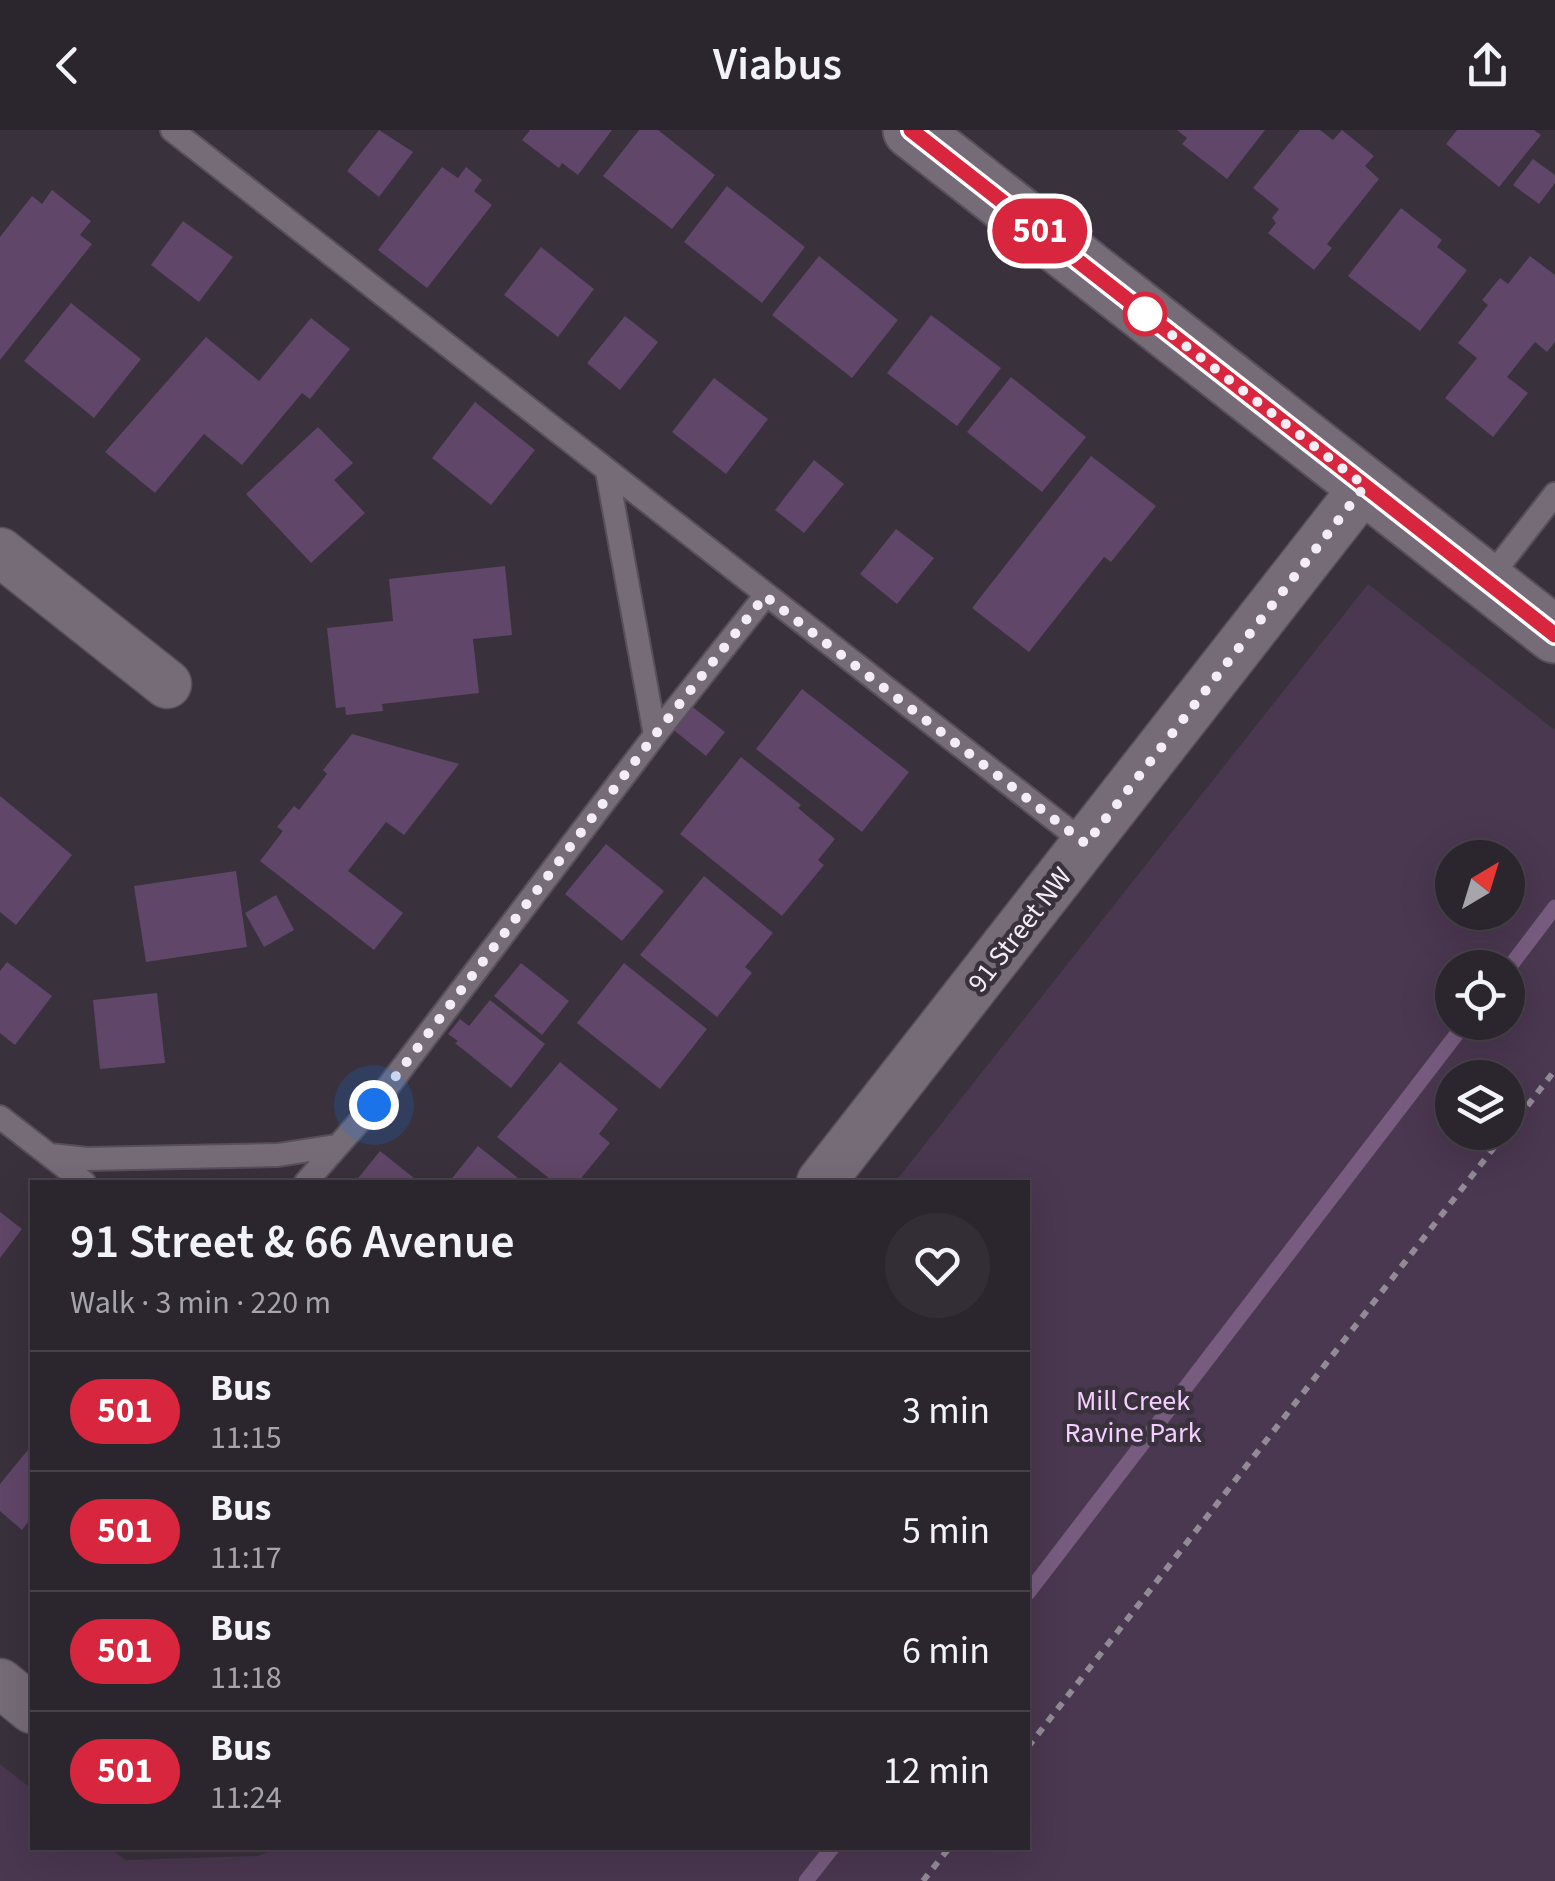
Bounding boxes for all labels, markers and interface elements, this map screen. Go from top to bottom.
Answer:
text: Viabus [713,33,842,97]
icon: back [40,38,95,93]
icon: share [1460,38,1515,93]
line badge: 501 [982,198,1098,264]
text: 501 [1012,206,1068,256]
unlabelled marker [1124,293,1166,335]
north arrow [1435,840,1525,930]
map controls [1435,840,1525,1150]
street label: 91 Street NW [958,858,1082,1001]
button: locate [1435,950,1525,1040]
button: layers [1435,1060,1525,1150]
your location [349,1080,399,1130]
text: 91 Street & 66 Avenue [70,1208,515,1276]
button: heart [885,1213,990,1318]
text: Walk · 3 min · 220 m [70,1280,331,1326]
text: Bus [210,1361,271,1415]
park label: Mill Creek Ravine Park [1064,1381,1202,1453]
text: 3 min [902,1384,990,1438]
text: 501 [97,1386,153,1436]
text: 11:15 [210,1415,282,1461]
text: Bus [210,1481,271,1535]
text: 5 min [902,1504,990,1558]
text: 501 [97,1506,153,1556]
text: 11:17 [210,1535,282,1581]
text: Bus [210,1601,271,1655]
text: 6 min [902,1624,990,1678]
text: 501 [97,1626,153,1676]
text: 11:18 [210,1655,282,1701]
text: Bus [210,1721,271,1775]
text: 12 min [883,1744,990,1798]
text: 501 [97,1746,153,1796]
text: 11:24 [210,1775,282,1821]

